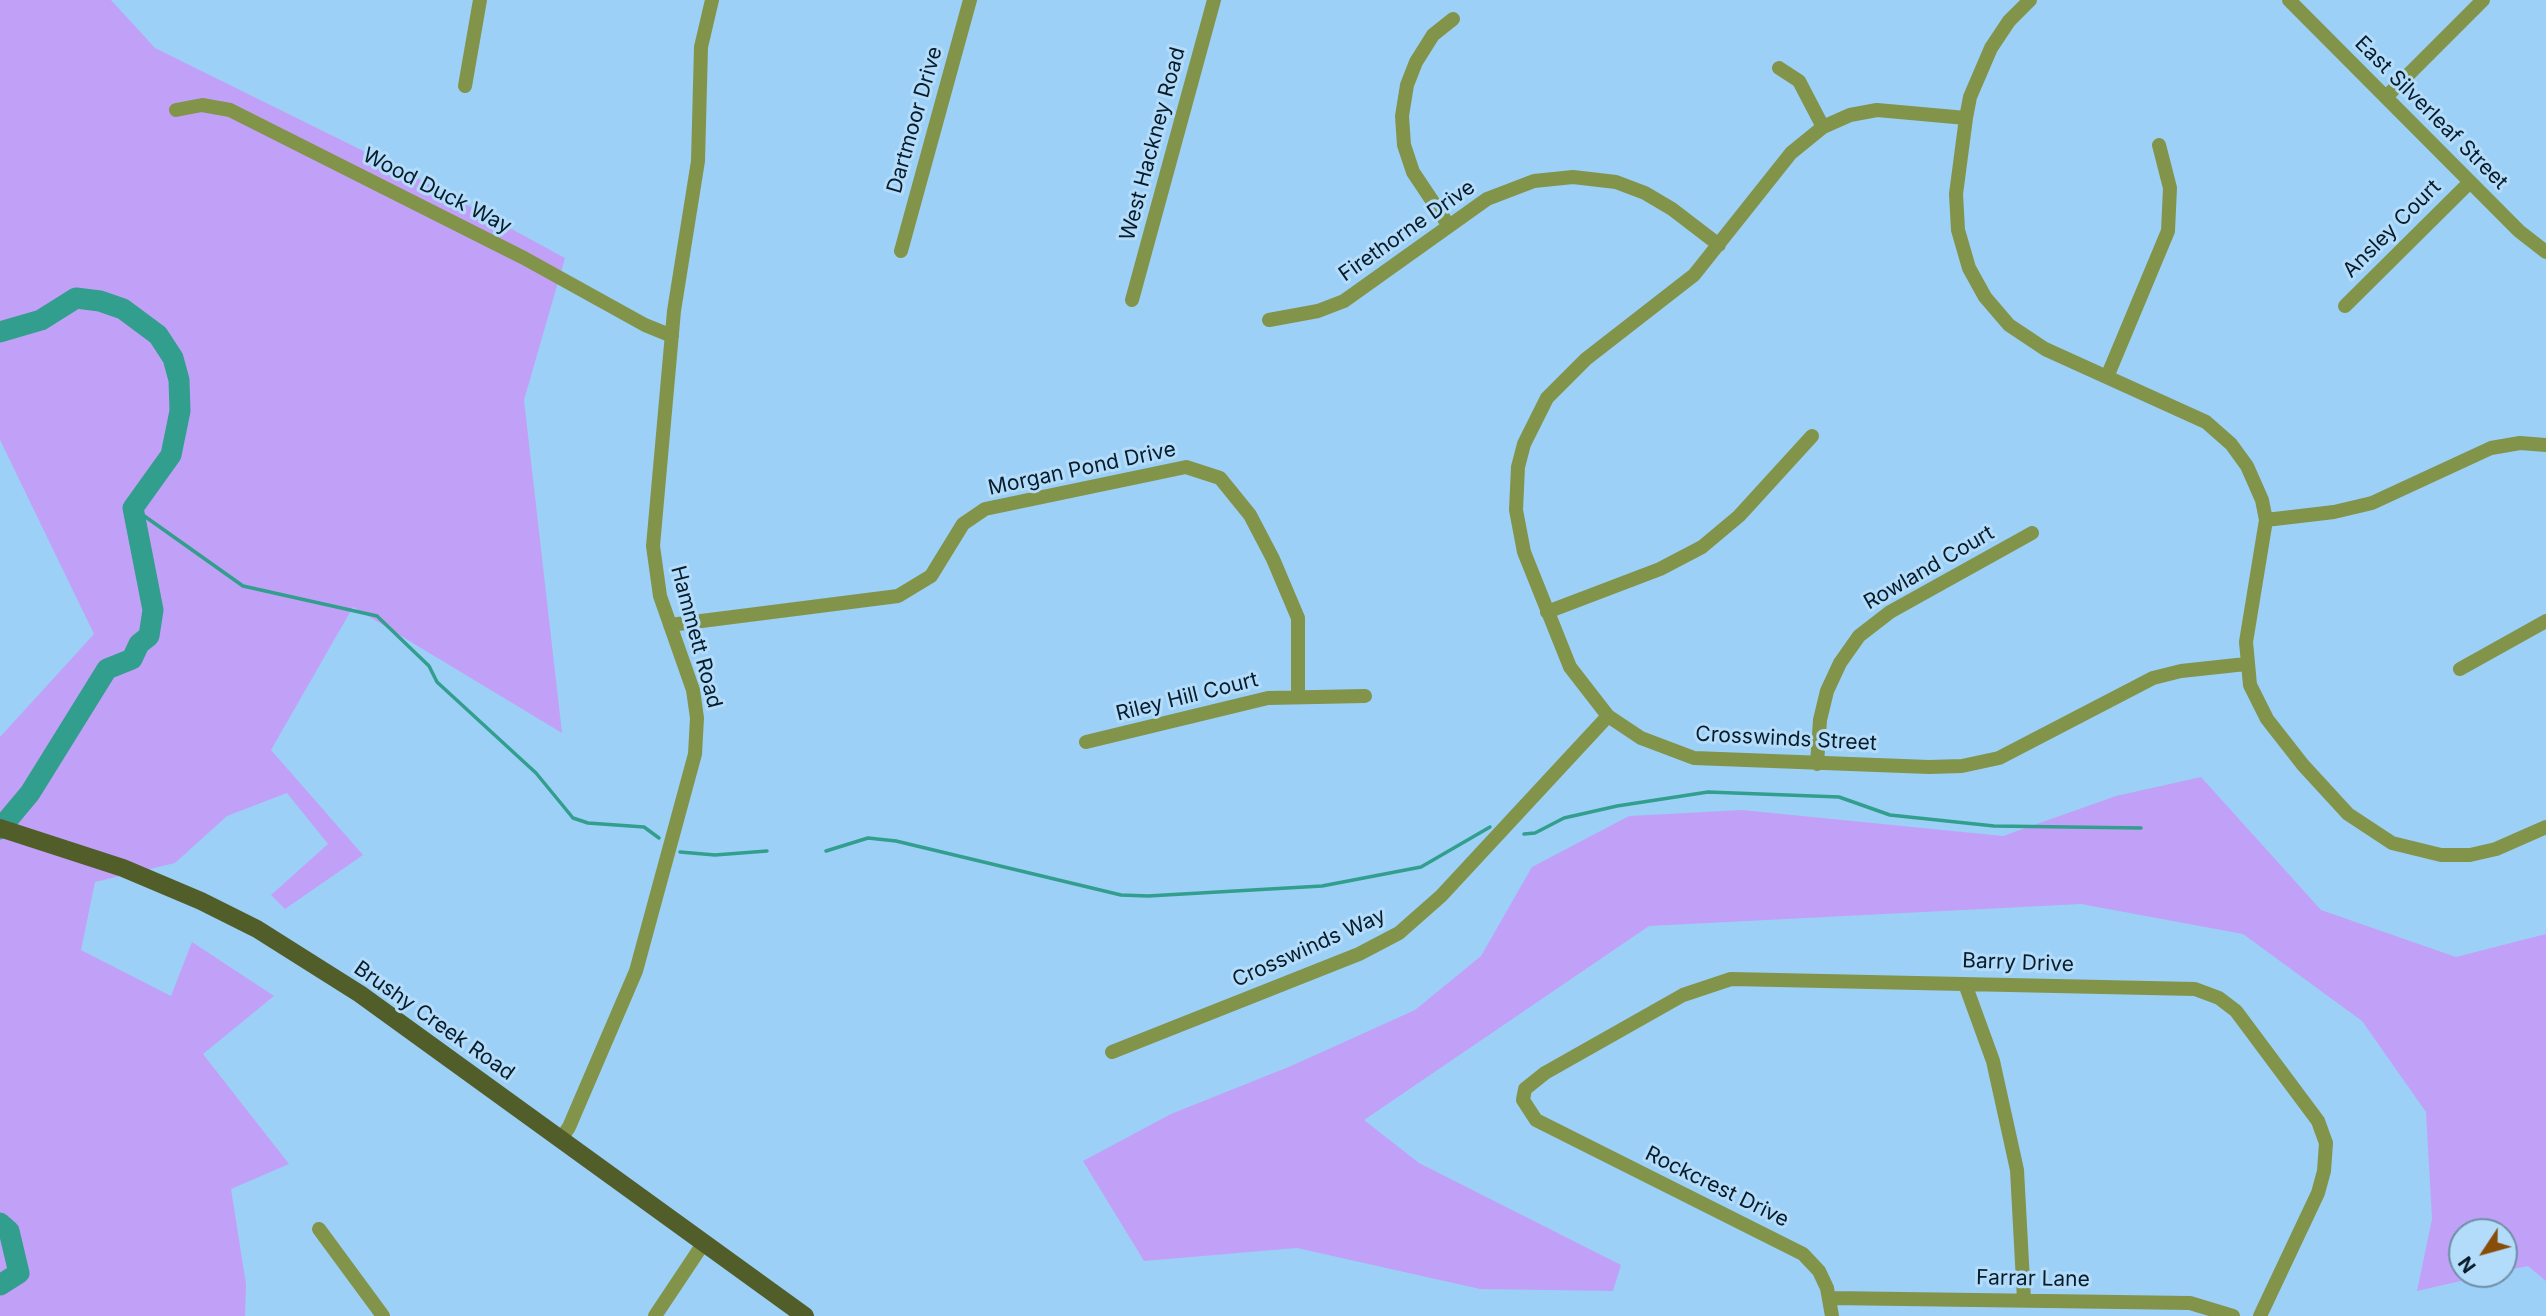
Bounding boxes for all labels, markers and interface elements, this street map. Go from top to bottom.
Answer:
street label: East Silverleaf Street [2349,31,2513,195]
street label: Dartmoor Drive [882,44,948,196]
street label: West Hackney Road [1115,45,1191,243]
street label: Wood Duck Way [358,143,516,239]
street label: Firethorne Drive [1334,175,1480,287]
street label: Ansley Court [2338,175,2446,283]
street label: Morgan Pond Drive [986,437,1178,501]
street label: Rowland Court [1859,521,1999,615]
street label: Hammett Road [665,563,727,711]
street label: Riley Hill Court [1113,667,1261,727]
street label: Crosswinds Street [1695,722,1877,756]
street label: Crosswinds Way [1228,903,1390,993]
street label: Barry Drive [1962,948,2074,978]
street label: Brushy Creek Road [349,956,519,1086]
street label: Rockcrest Drive [1641,1141,1793,1233]
north arrow [2448,1218,2518,1288]
text: N [2454,1252,2481,1277]
street label: Farrar Lane [1976,1265,2090,1293]

